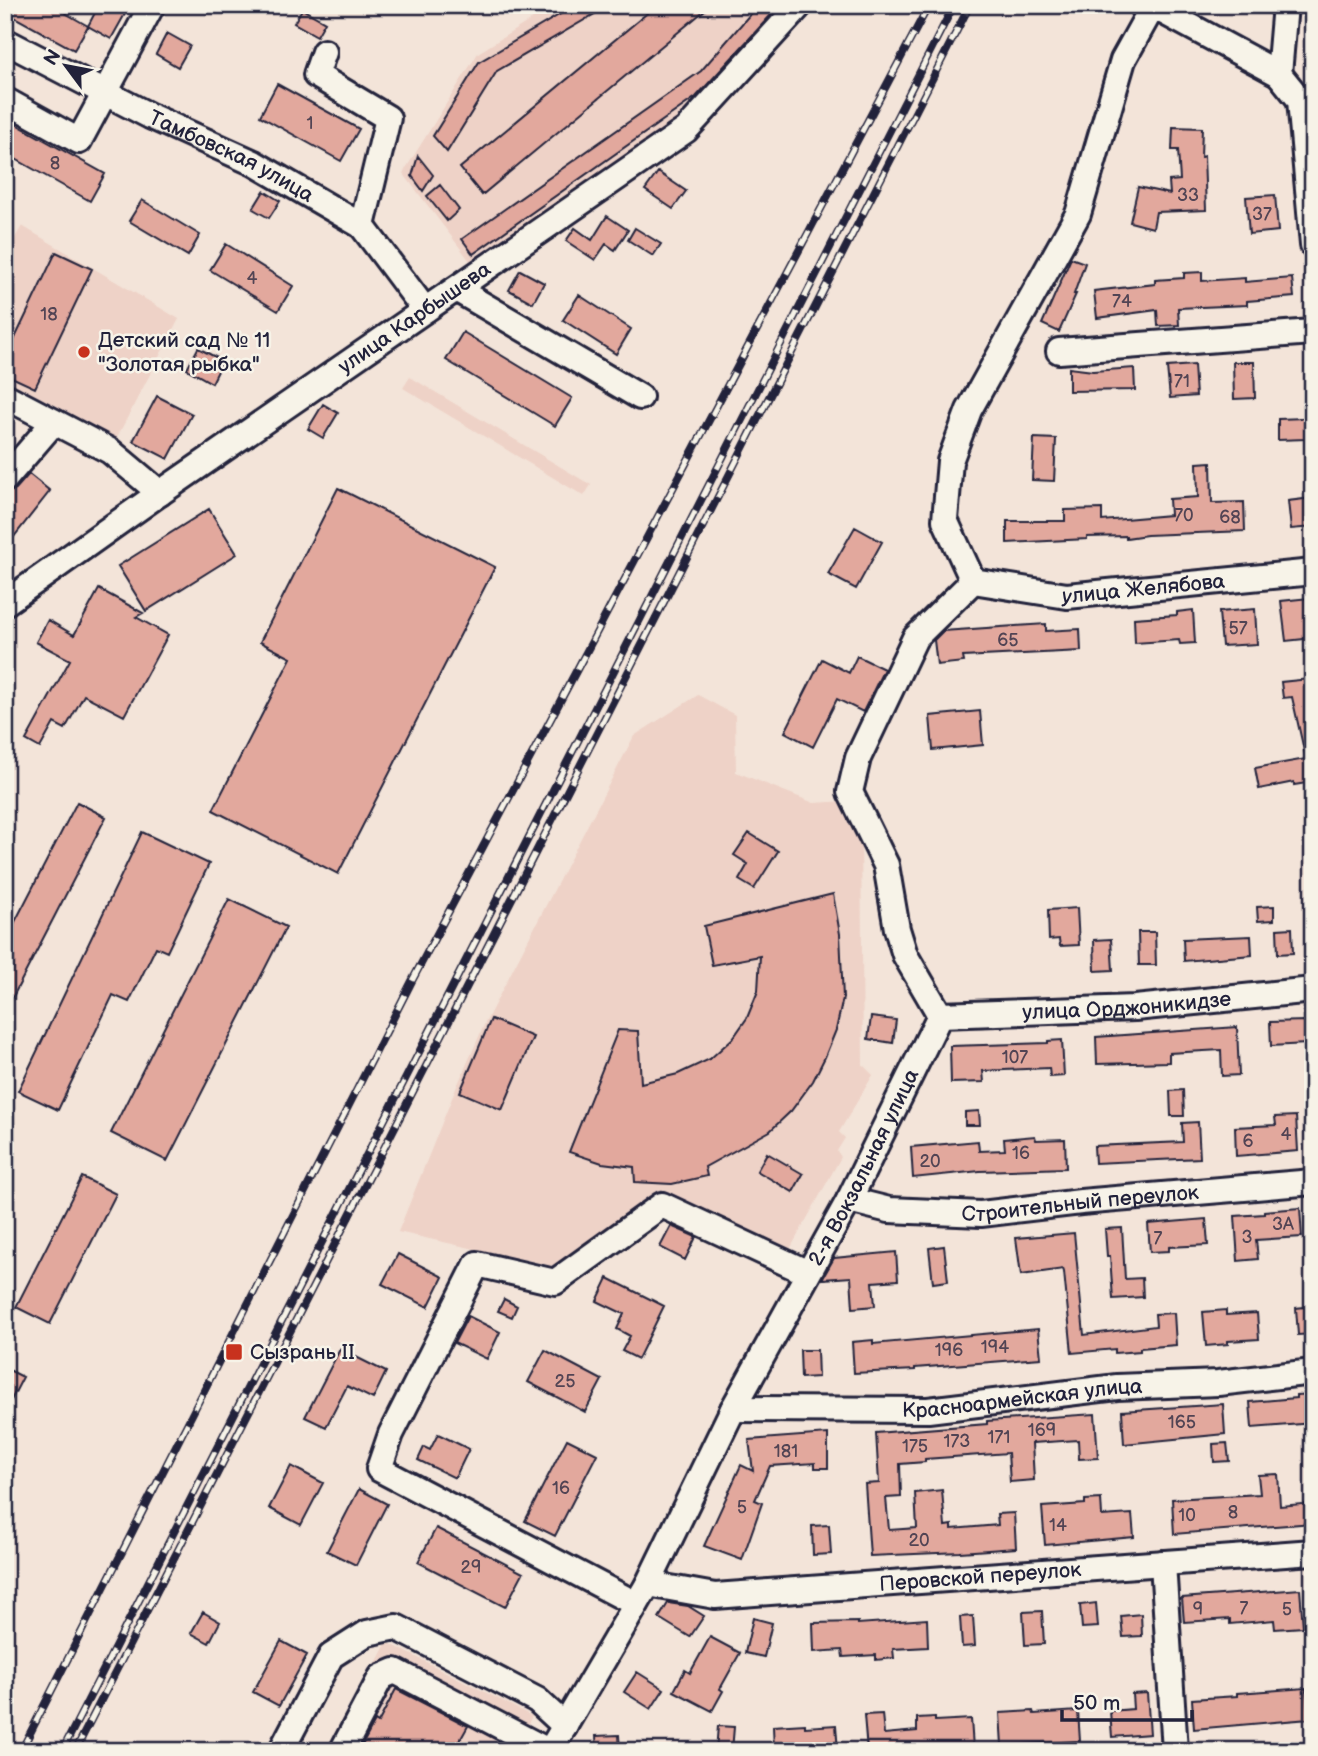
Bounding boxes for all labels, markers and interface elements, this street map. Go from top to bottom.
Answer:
north arrow [32,32,102,102]
text: N [39,46,66,70]
street label: Тамбовская улица [145,105,319,208]
house number: 1 [307,113,313,134]
house number: 8 [50,153,60,174]
house number: 33 [1177,185,1199,206]
house number: 37 [1252,204,1272,225]
street label: улица Карбышева [334,256,496,379]
house number: 4 [247,268,258,289]
house number: 74 [1112,291,1132,312]
house number: 18 [40,304,58,325]
place label: Детский сад № 11 "Золотая рыбка" [98,328,270,377]
marker: Детский сад № 11 "Золотая рыбка" [76,344,92,360]
house number: 71 [1174,371,1190,392]
house number: 70 [1174,505,1194,526]
house number: 68 [1219,507,1241,528]
street label: улица Желябова [1060,569,1227,610]
house number: 57 [1228,618,1248,639]
house number: 65 [997,630,1019,651]
street label: улица Орджоникидзе [1022,986,1233,1025]
house number: 107 [1002,1047,1028,1068]
street label: 2-я Вокзальная улица [803,1064,925,1270]
house number: 4 [1281,1124,1292,1145]
house number: 6 [1243,1131,1254,1152]
house number: 16 [1012,1143,1030,1164]
house number: 20 [919,1151,941,1172]
street label: Строительный переулок [961,1180,1200,1227]
house number: 3А [1272,1214,1294,1235]
house number: 3 [1241,1227,1253,1248]
house number: 7 [1154,1228,1163,1249]
house number: 194 [981,1337,1009,1358]
place label: Сызрань II [250,1340,355,1365]
house number: 196 [935,1340,963,1361]
marker: Сызрань II [224,1342,244,1362]
house number: 25 [555,1371,575,1392]
street label: Красноармейская улица [902,1374,1144,1423]
house number: 165 [1168,1412,1196,1433]
house number: 169 [1028,1420,1056,1441]
house number: 171 [988,1427,1010,1448]
house number: 173 [944,1431,970,1452]
house number: 175 [902,1436,928,1457]
house number: 181 [774,1441,798,1462]
house number: 16 [552,1478,570,1499]
house number: 5 [737,1497,747,1518]
house number: 8 [1228,1502,1238,1523]
house number: 10 [1178,1505,1196,1526]
house number: 14 [1049,1515,1067,1536]
house number: 20 [908,1530,930,1551]
house number: 29 [460,1557,482,1578]
street label: Перовской переулок [878,1557,1082,1597]
house number: 7 [1240,1598,1249,1619]
house number: 9 [1193,1599,1203,1620]
house number: 5 [1282,1599,1292,1620]
scale bar [1062,1679,1192,1723]
text: 50 m [1073,1691,1120,1716]

